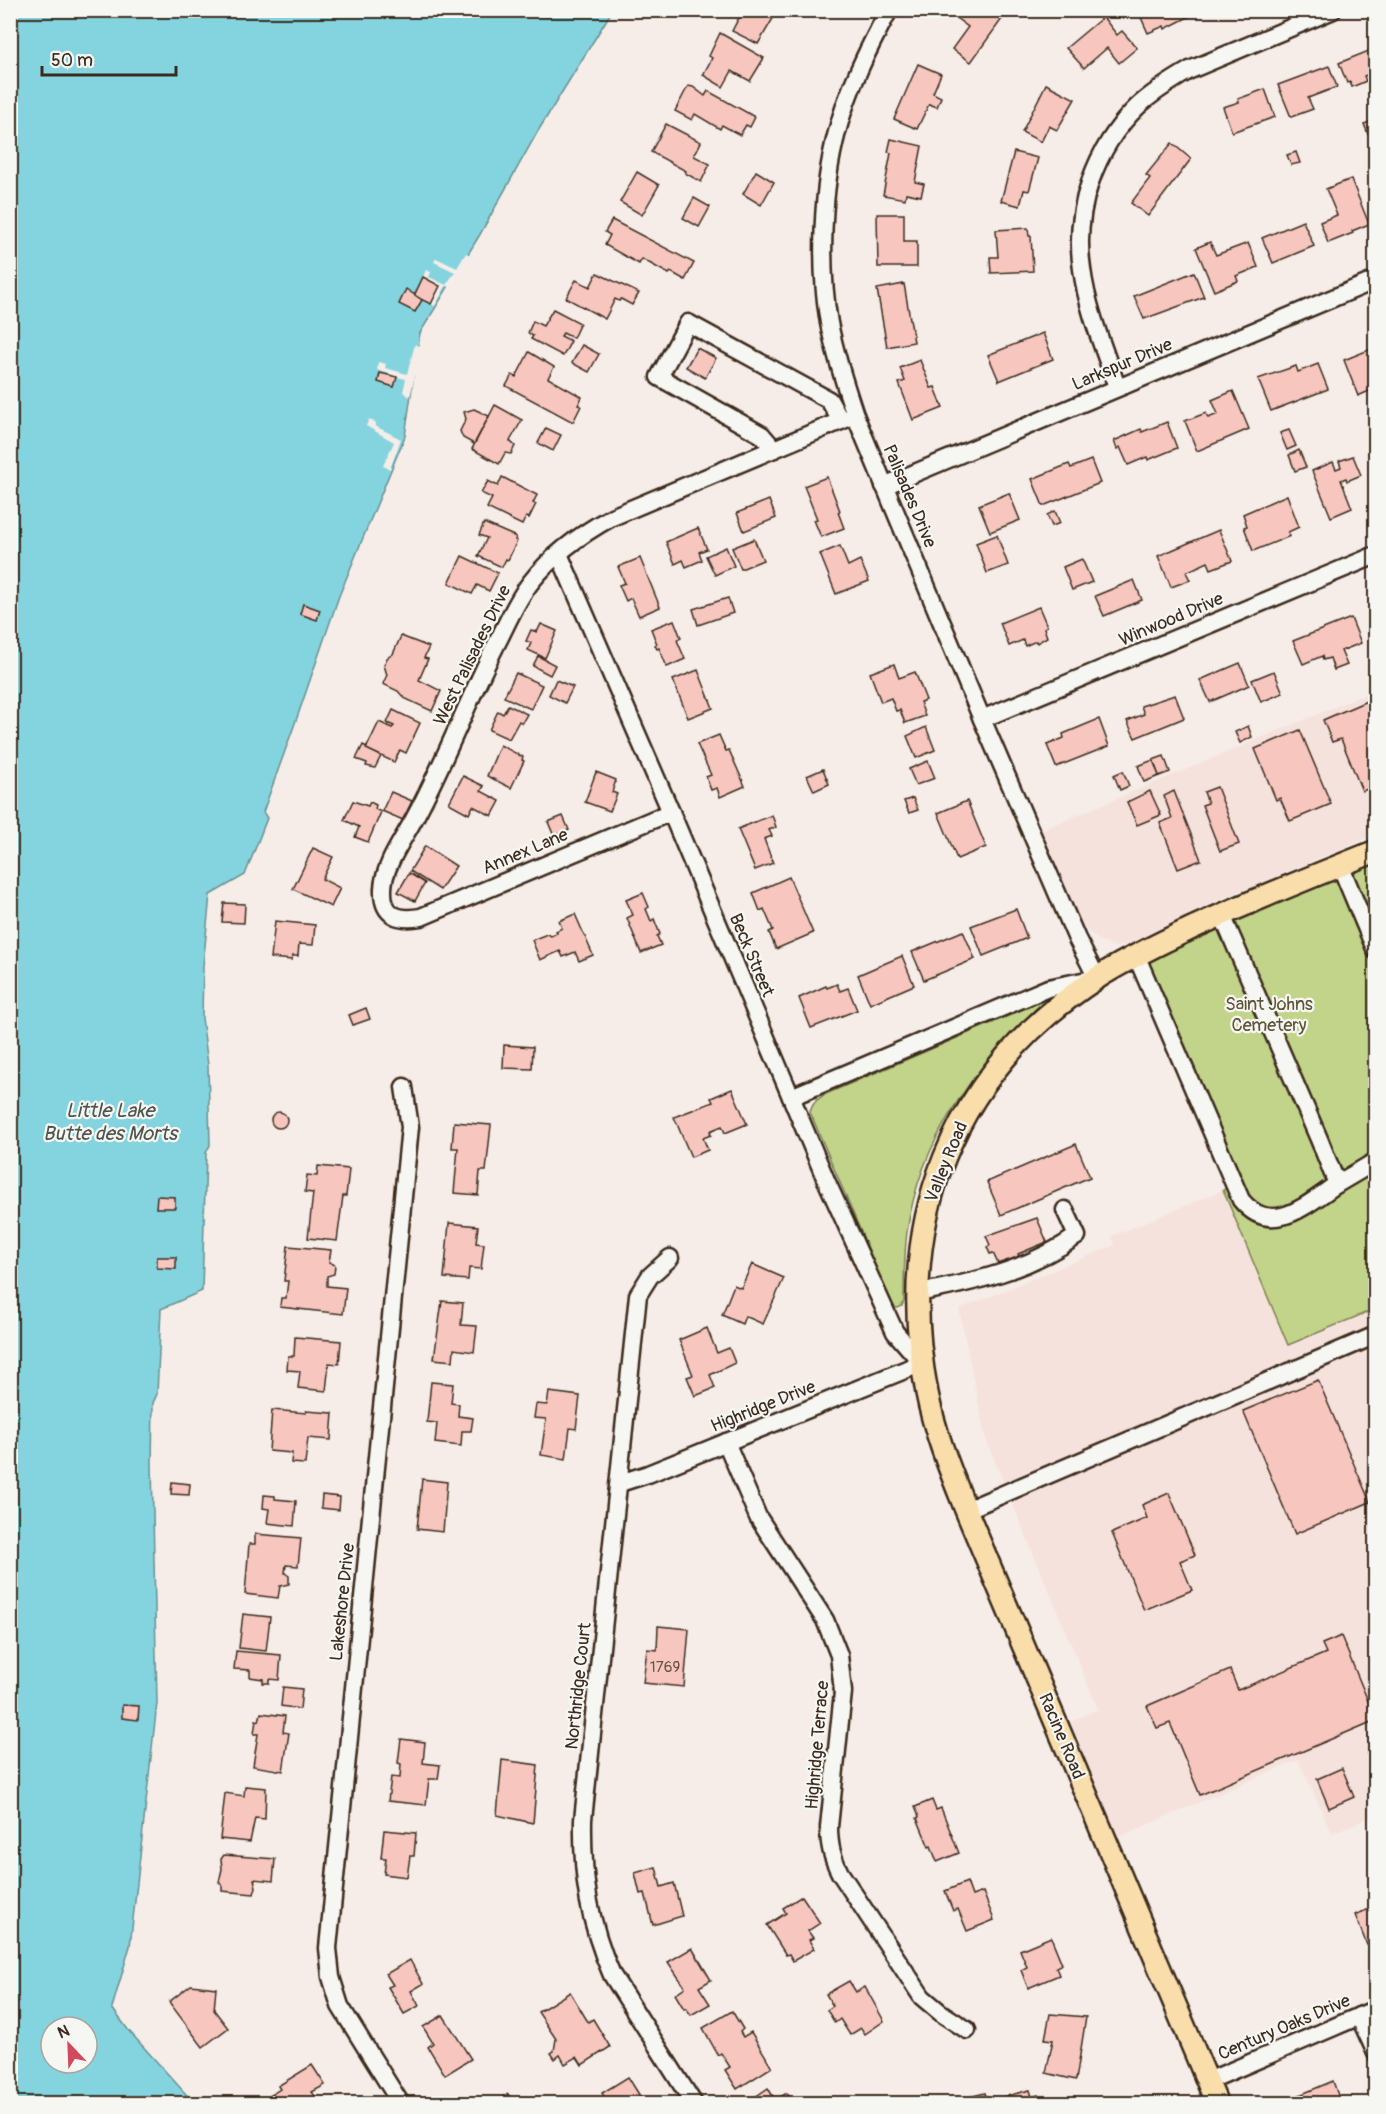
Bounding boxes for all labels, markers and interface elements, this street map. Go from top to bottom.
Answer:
scale bar [42,39,176,77]
text: 50 m [51,49,93,72]
street label: Larkspur Drive [1069,333,1176,396]
street label: Palisades Drive [878,441,942,551]
street label: West Palisades Drive [429,581,516,729]
street label: Winwood Drive [1115,587,1227,652]
street label: Annex Lane [479,823,572,880]
street label: Beck Street [724,910,780,1001]
park label: Saint Johns Cemetery [1225,993,1313,1037]
water label: Little Lake Butte des Morts [43,1098,179,1146]
street label: Valley Road [920,1118,973,1206]
street label: Highridge Drive [707,1375,819,1438]
street label: Lakeshore Drive [325,1542,360,1662]
street label: Northridge Court [560,1621,597,1751]
house number: 1769 [650,1658,680,1677]
street label: Highridge Terrace [800,1679,835,1811]
street label: Racine Road [1033,1690,1090,1783]
street label: Century Oaks Drive [1215,1989,1354,2066]
north arrow [39,2015,99,2075]
text: N [55,2021,73,2043]

